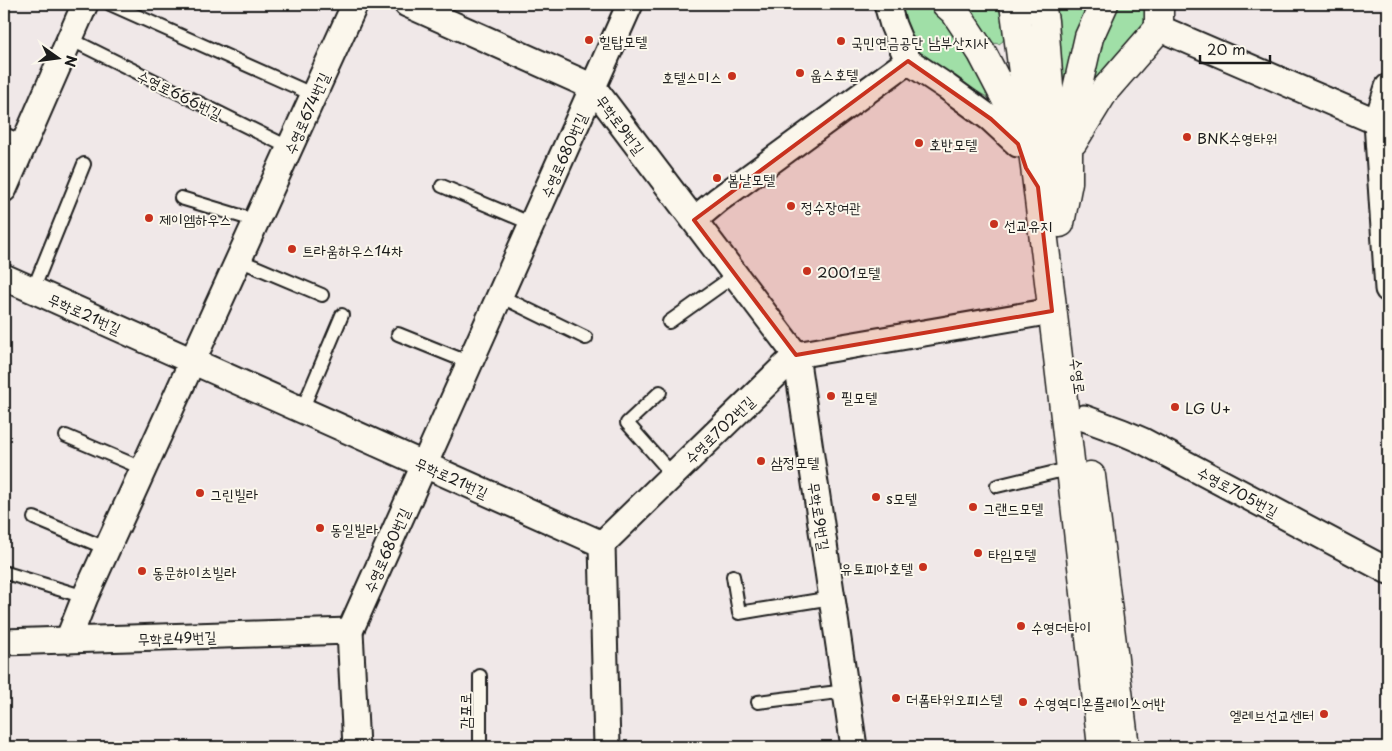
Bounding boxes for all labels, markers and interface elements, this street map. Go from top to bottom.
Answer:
place label: 힐탑모텔 [599,29,647,52]
place label: 국민연금공단 남부산지사 [851,30,989,53]
north arrow [32,32,82,82]
scale bar [1200,32,1270,64]
marker: 힐탑모텔 [583,34,595,46]
marker: 국민연금공단 남부산지사 [835,35,847,47]
text: 20 m [1207,37,1246,60]
text: N [60,53,83,69]
place label: 웁스호텔 [810,62,858,85]
street label: 수영로666번길 [134,64,226,124]
place label: 호텔스미스 [662,65,722,88]
marker: 웁스호텔 [794,67,806,79]
street label: 수영로674번길 [278,68,334,158]
marker: 호텔스미스 [726,70,738,82]
street label: 무학로9번길 [591,89,651,159]
street label: 수영로680번길 [534,109,592,201]
place label: BNK수영타워 [1197,126,1277,149]
marker: BNK수영타워 [1181,131,1193,143]
place label: 호반모텔 [929,132,977,155]
marker: 호반모텔 [913,137,925,149]
place label: 봄날모텔 [727,167,775,190]
marker: 봄날모텔 [711,172,723,184]
place label: 정수장여관 [801,195,861,218]
marker: 정수장여관 [785,200,797,212]
place label: 제이엠하우스 [159,207,231,230]
marker: 제이엠하우스 [143,212,155,224]
place label: 선교유지 [1004,213,1052,236]
marker: 선교유지 [988,218,1000,230]
place label: 트라움하우스14차 [302,238,403,261]
marker: 트라움하우스14차 [286,243,298,255]
place label: 2001모텔 [817,260,880,283]
marker: 2001모텔 [801,265,813,277]
street label: 무학로21번길 [45,287,125,339]
street label: 수영로 [1065,357,1093,395]
place label: 필모텔 [841,385,877,408]
street label: 수영로702번길 [679,390,759,468]
marker: 필모텔 [825,390,837,402]
place label: LG U+ [1185,396,1231,419]
marker: LG U+ [1169,401,1181,413]
place label: 삼정모텔 [771,450,819,473]
street label: 무학로21번길 [412,451,492,503]
marker: 삼정모텔 [755,455,767,467]
street label: 수영로705번길 [1193,460,1283,522]
street label: 무학로9번길 [803,480,837,552]
place label: 그린빌라 [210,482,258,505]
place label: s모텔 [886,486,917,509]
marker: 그린빌라 [194,487,206,499]
marker: s모텔 [870,491,882,503]
place label: 그랜드모텔 [983,496,1043,519]
marker: 그랜드모텔 [967,501,979,513]
street label: 수영로680번길 [357,504,415,596]
place label: 동일빌라 [330,517,378,540]
marker: 동일빌라 [314,522,326,534]
place label: 타임모텔 [988,542,1036,565]
marker: 타임모텔 [972,547,984,559]
place label: 유토피아호텔 [841,556,913,579]
place label: 동문하이츠빌라 [152,560,237,583]
marker: 유토피아호텔 [917,561,929,573]
marker: 동문하이츠빌라 [136,565,148,577]
place label: 수영더타이 [1031,615,1091,638]
marker: 수영더타이 [1015,620,1027,632]
street label: 무학로49번길 [137,624,217,650]
place label: 더폼타워오피스텔 [906,687,1003,710]
place label: 수영역디온플레이스어반 [1033,691,1166,714]
marker: 더폼타워오피스텔 [890,692,902,704]
street label: 감포로 [453,693,476,729]
marker: 수영역디온플레이스어반 [1017,696,1029,708]
place label: 엘레브선교센터 [1230,703,1314,726]
marker: 엘레브선교센터 [1318,708,1330,720]

